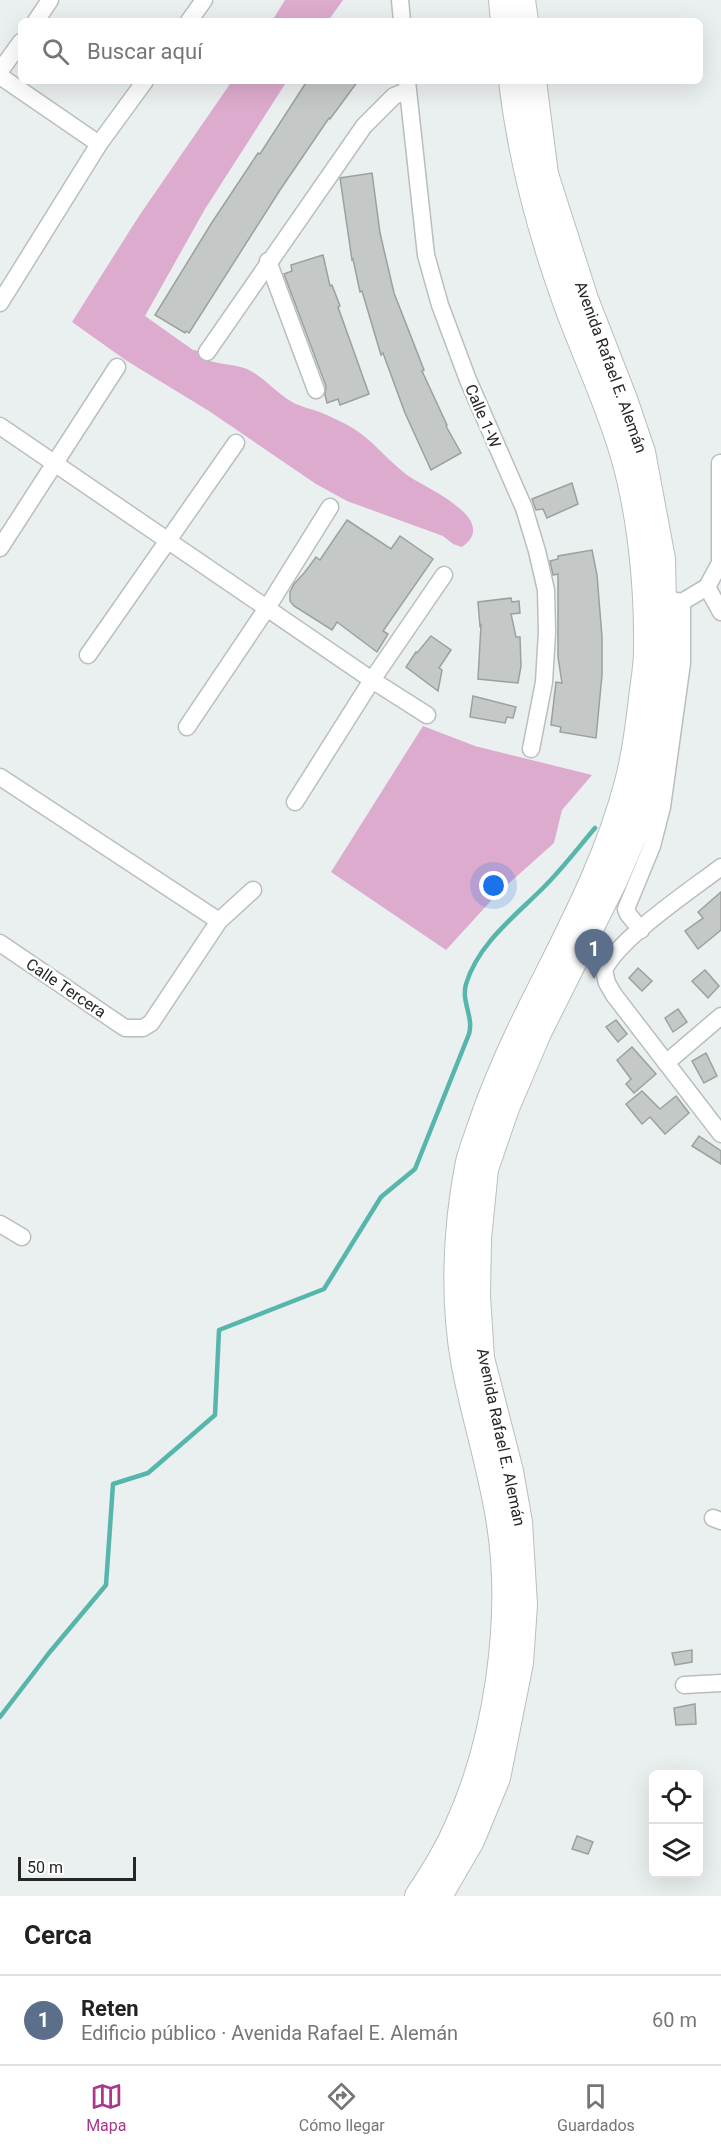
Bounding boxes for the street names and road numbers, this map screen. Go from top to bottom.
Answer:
street label: Avenida Rafael E. Alemán [571,279,651,455]
street label: Calle 1-W [461,381,505,451]
street label: Calle Tercera [22,954,110,1022]
street label: Avenida Rafael E. Alemán [473,1346,529,1528]

